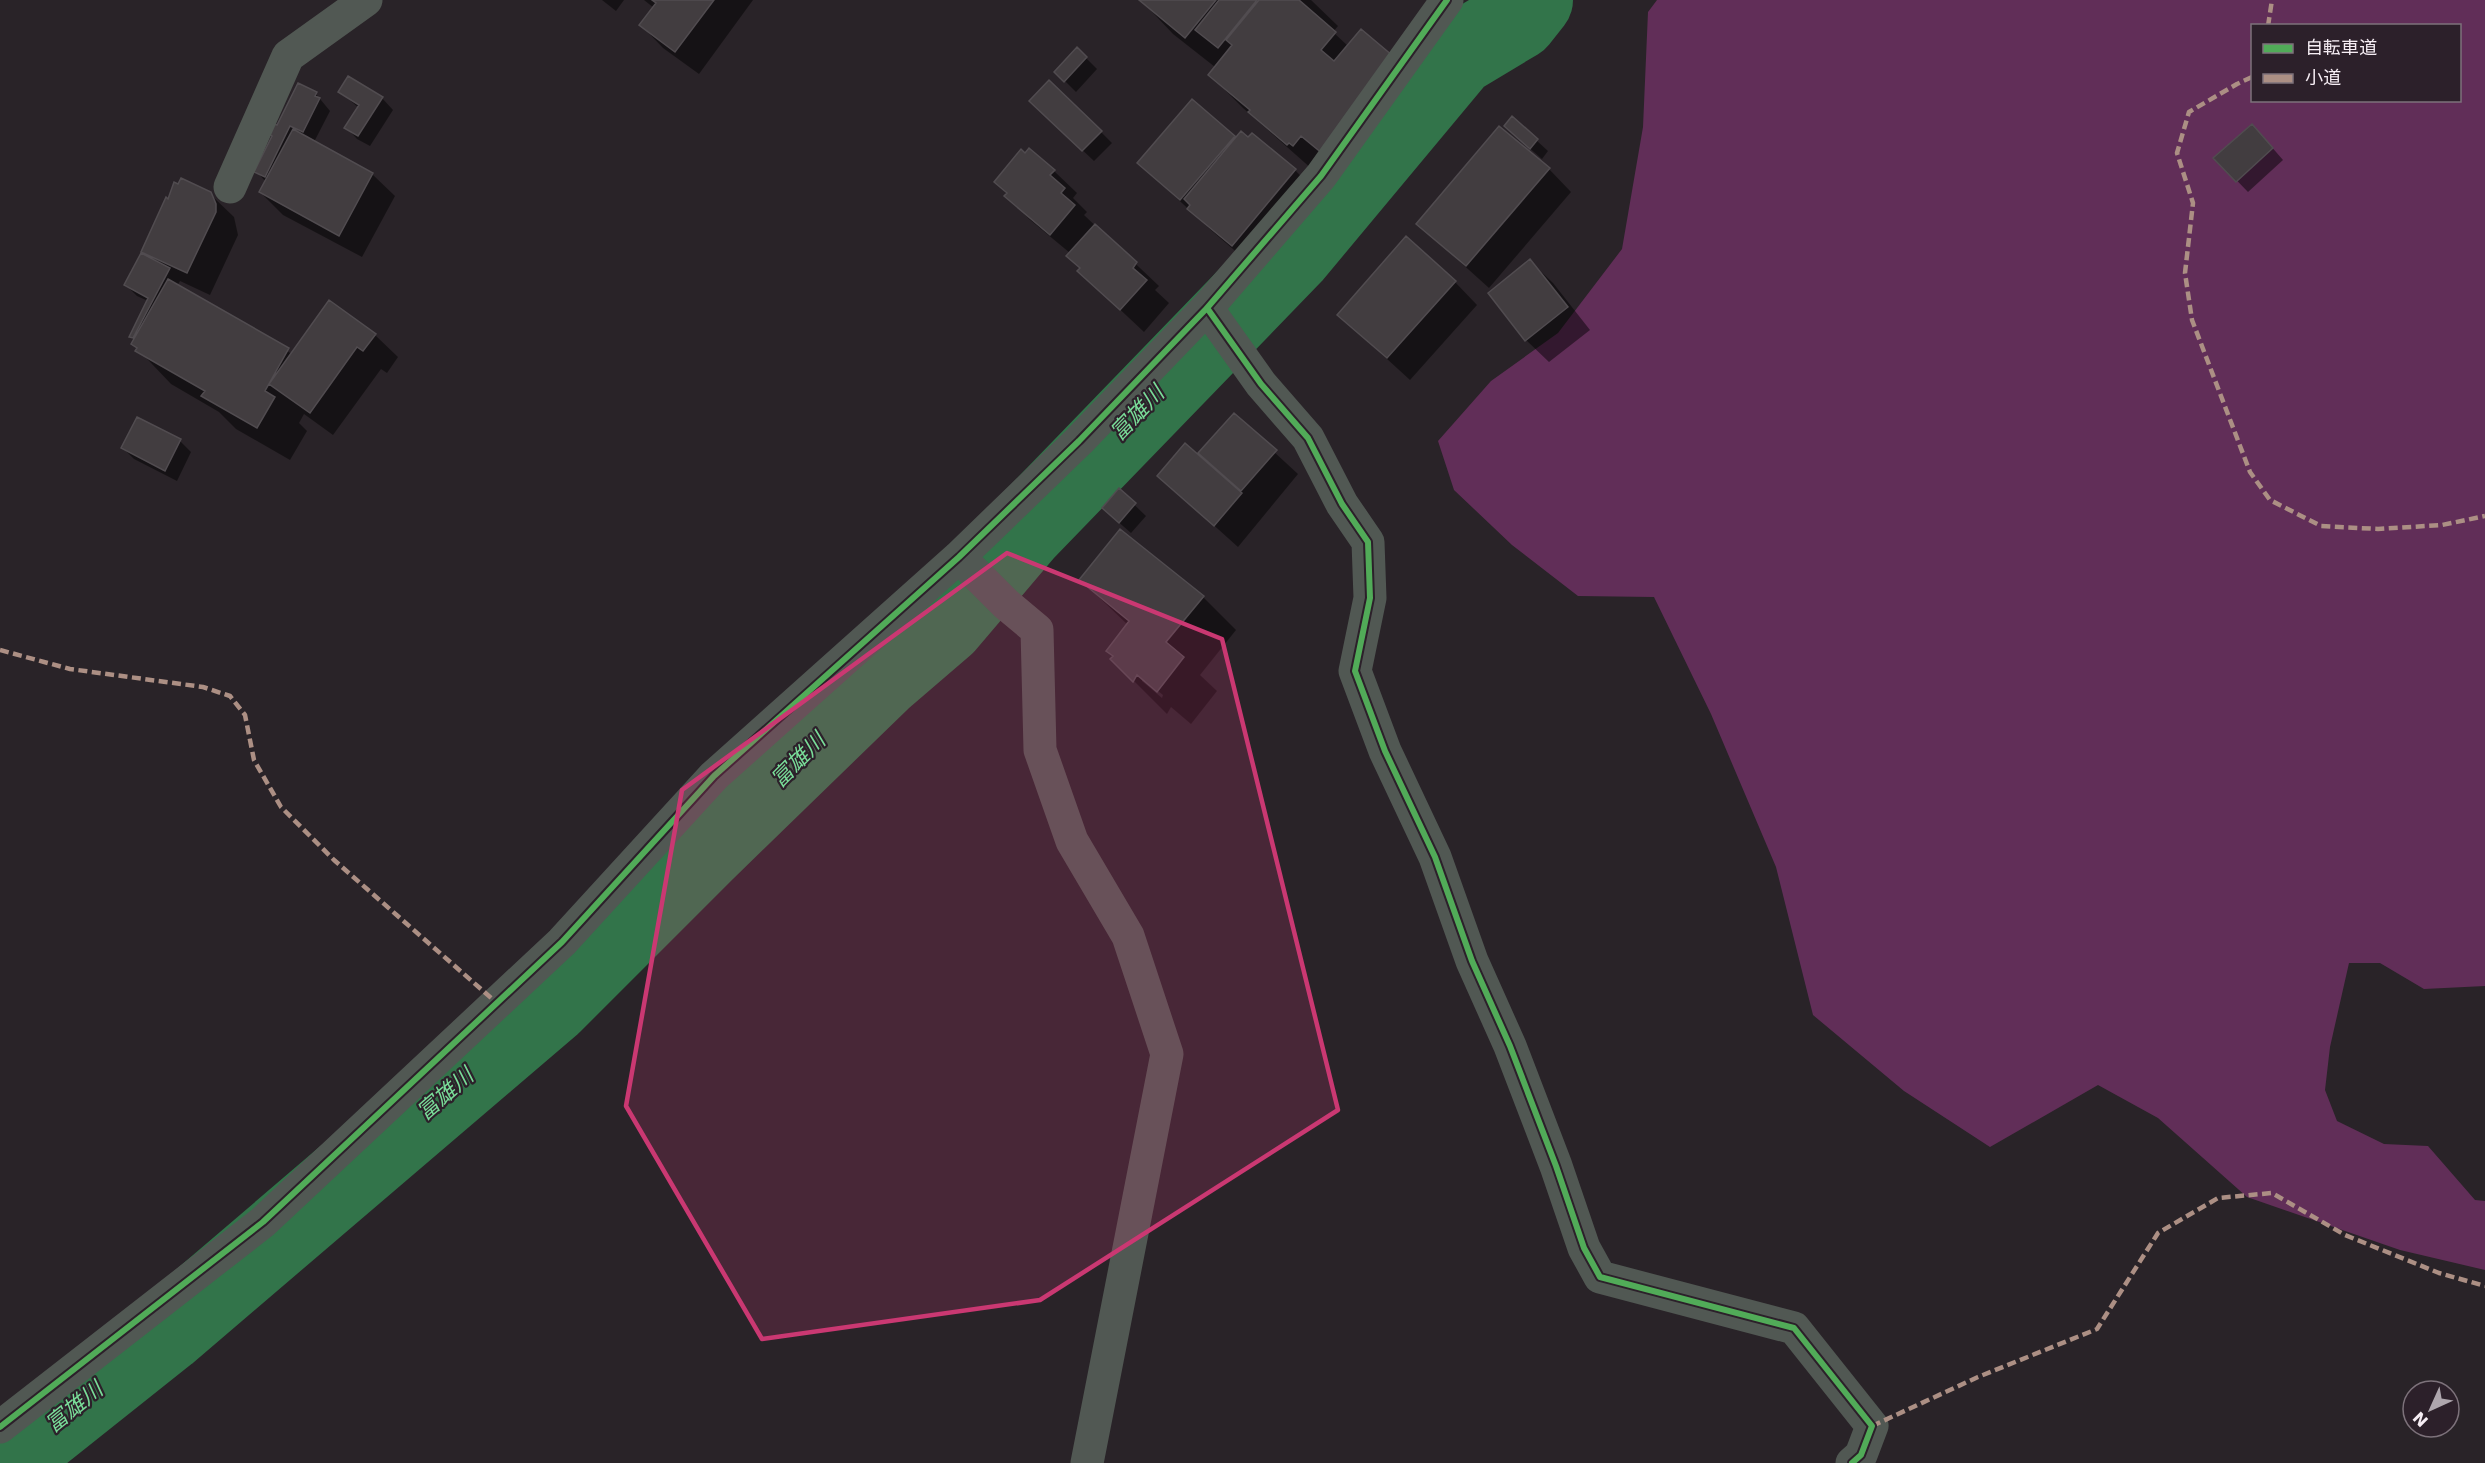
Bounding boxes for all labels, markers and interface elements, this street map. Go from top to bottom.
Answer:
legend [2251,24,2461,102]
text: 自転車道 [2305,37,2377,58]
text: 小道 [2305,67,2341,88]
water label: 富雄川 [1105,379,1170,445]
water label: 富雄川 [766,726,832,792]
water label: 富雄川 [412,1062,480,1125]
water label: 富雄川 [40,1375,109,1437]
north arrow [2401,1379,2461,1439]
text: N [2409,1408,2432,1431]

